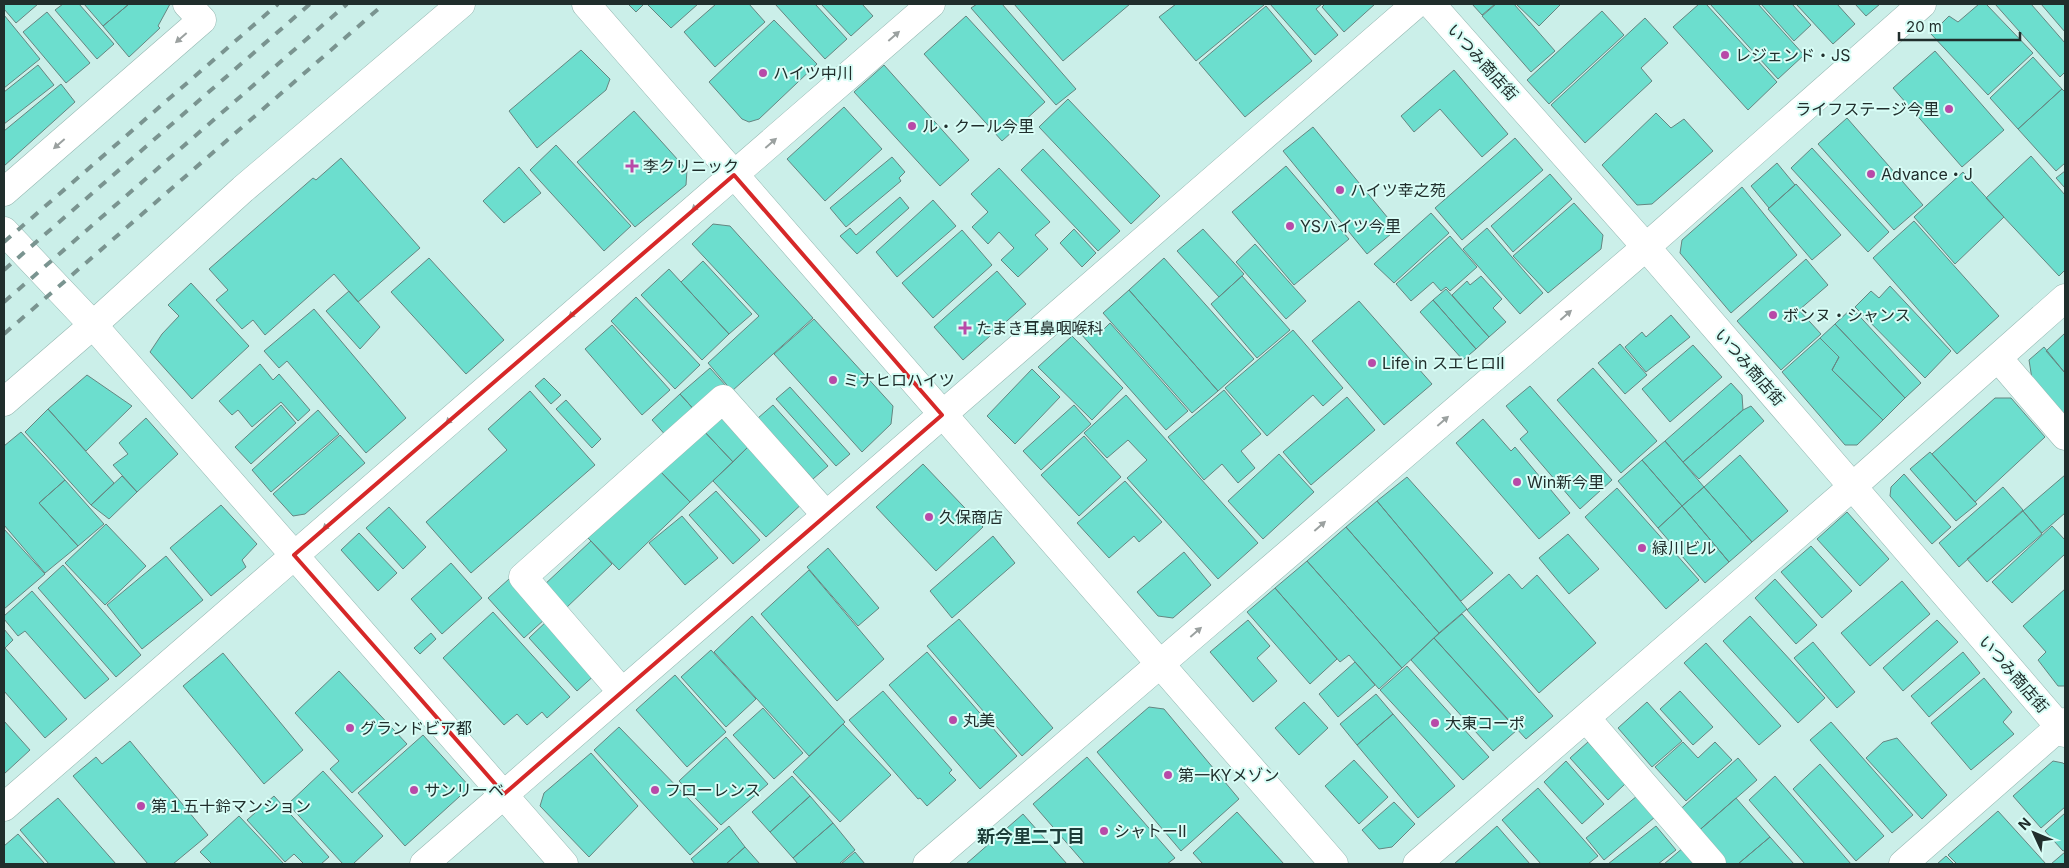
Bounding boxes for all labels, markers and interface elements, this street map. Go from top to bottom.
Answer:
scale bar [1899,10,2020,42]
text: 20 m [1906,17,1942,36]
street label: いつみ商店街 [1443,20,1523,104]
one-way arrow [887,30,899,42]
one-way arrow [175,32,188,43]
place label: レジェンド・JS [1735,45,1850,65]
marker: レジェンド・JS [1719,49,1731,61]
place label: ハイツ中川 [773,63,853,83]
marker: ハイツ中川 [757,67,769,79]
place label: ライフステージ今里 [1795,99,1939,119]
marker: ライフステージ今里 [1943,103,1955,115]
place label: ル・クール今里 [922,116,1034,136]
marker: ル・クール今里 [906,120,918,132]
one-way arrow [764,137,777,148]
one-way arrow [53,138,65,150]
place label: 李クリニック [643,156,739,176]
marker: 李クリニック [625,159,639,173]
place label: Advance・J [1881,164,1973,184]
marker: Advance・J [1865,168,1877,180]
place label: ハイツ幸之苑 [1350,180,1446,200]
marker: ハイツ幸之苑 [1334,184,1346,196]
one-way arrow [691,201,704,212]
place label: YSハイツ今里 [1300,216,1401,236]
marker: YSハイツ今里 [1284,220,1296,232]
place label: ボンヌ・シャンス [1783,305,1911,325]
one-way arrow [568,307,581,318]
one-way arrow [1560,309,1573,320]
marker: ボンヌ・シャンス [1767,309,1779,321]
place label: たまき耳鼻咽喉科 [976,318,1104,338]
marker: たまき耳鼻咽喉科 [958,321,972,335]
street label: いつみ商店街 [1711,324,1789,410]
place label: Life in スエヒロⅡ [1382,353,1505,373]
marker: Life in スエヒロⅡ [1366,357,1378,369]
place label: ミナヒロハイツ [843,370,955,390]
marker: ミナヒロハイツ [827,374,839,386]
one-way arrow [446,413,458,425]
one-way arrow [1436,415,1449,426]
place label: Win新今里 [1527,472,1604,492]
marker: Win新今里 [1511,476,1523,488]
place label: 久保商店 [939,507,1003,527]
marker: 久保商店 [923,511,935,523]
one-way arrow [323,519,335,531]
one-way arrow [1313,521,1326,532]
place label: 緑川ビル [1652,538,1716,558]
marker: 緑川ビル [1636,542,1648,554]
one-way arrow [1190,626,1202,638]
street label: いつみ商店街 [1975,631,2053,717]
place label: 丸美 [963,710,995,730]
place label: 大東コーポ [1445,713,1525,733]
marker: 丸美 [947,714,959,726]
marker: 大東コーポ [1429,717,1441,729]
place label: グランドビア都 [360,718,472,738]
marker: グランドビア都 [344,722,356,734]
place label: 第一KYメゾン [1178,765,1280,785]
marker: 第一KYメゾン [1162,769,1174,781]
place label: サンリーベ [424,780,504,800]
place label: フローレンス [665,780,761,800]
marker: サンリーベ [408,784,420,796]
marker: フローレンス [649,784,661,796]
place label: 第１五十鈴マンション [151,796,311,816]
marker: 第１五十鈴マンション [135,800,147,812]
north arrow [2009,808,2059,858]
text: N [2014,814,2034,833]
place label: シャトーⅡ [1114,821,1187,841]
marker: シャトーⅡ [1098,825,1110,837]
district label: 新今里二丁目 [977,826,1085,847]

